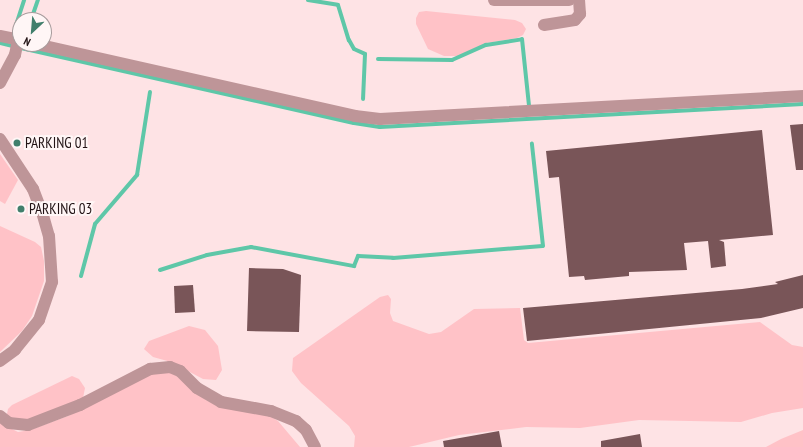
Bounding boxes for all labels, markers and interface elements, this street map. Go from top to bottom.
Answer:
north arrow [12,12,52,52]
text: N [21,34,33,49]
place label: PARKING 01 [25,134,88,152]
marker: PARKING 01 [12,138,22,148]
place label: PARKING 03 [29,200,92,218]
marker: PARKING 03 [16,204,26,214]

